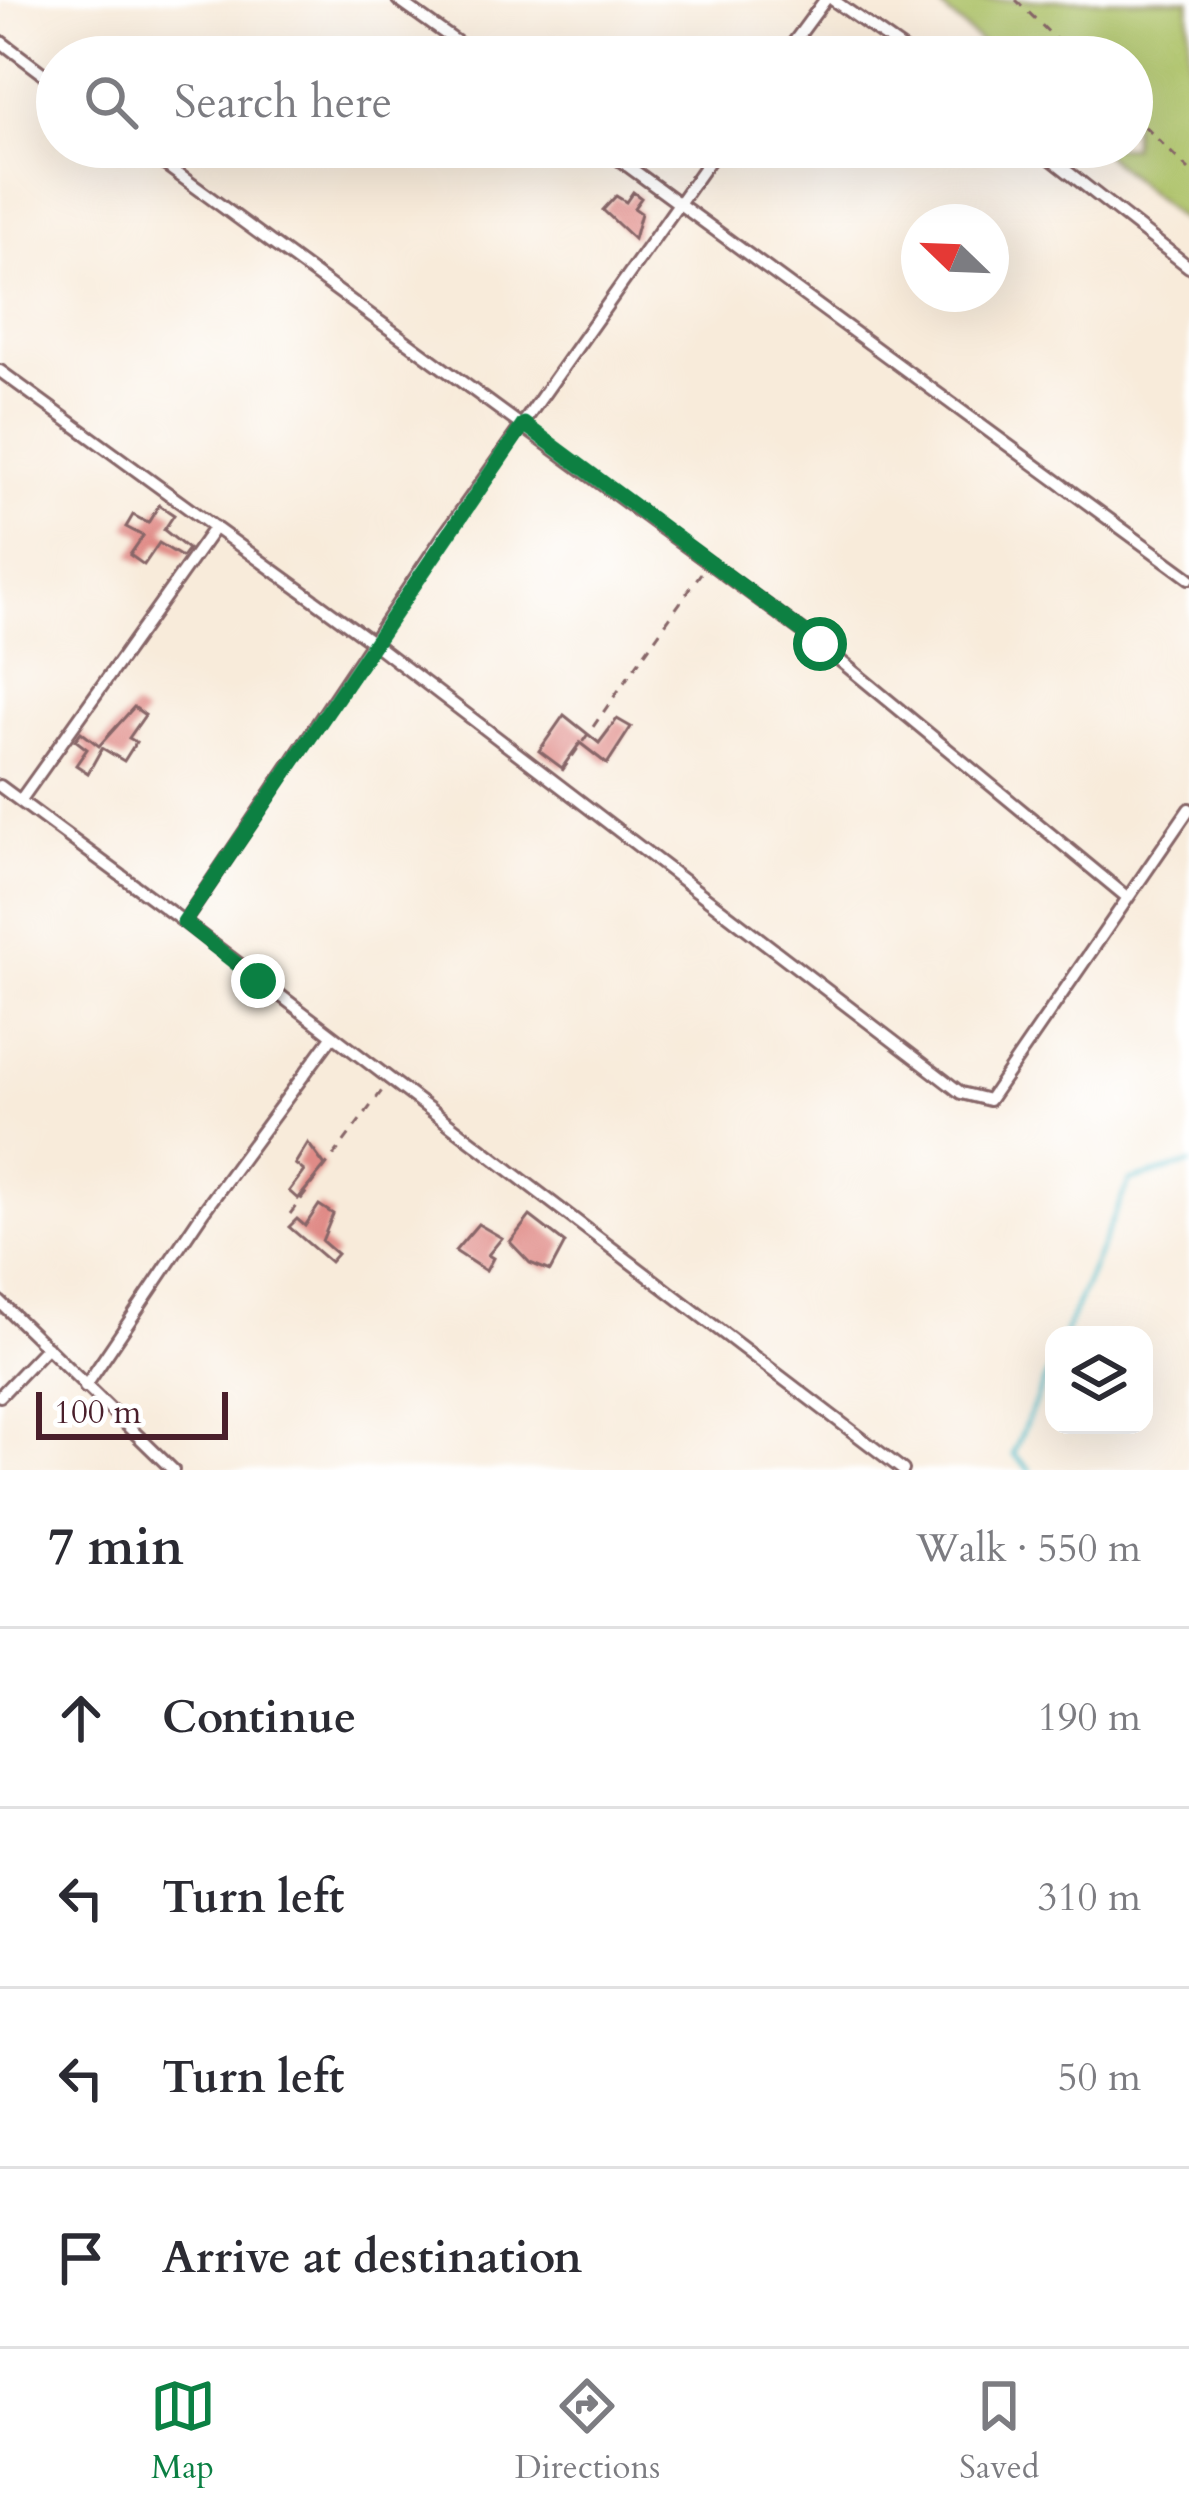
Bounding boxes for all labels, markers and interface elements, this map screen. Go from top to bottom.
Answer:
search box [36,36,1153,168]
icon: search [78,69,144,135]
text: Search here [174,72,392,133]
north arrow [901,204,1009,312]
route start [793,617,847,671]
route end [231,954,285,1008]
map controls [1045,1326,1153,1434]
button: layers [1045,1326,1153,1434]
scale bar [36,1386,228,1439]
text: 100 m [54,1390,141,1435]
text: 7 min [48,1513,184,1583]
text: Walk · 550 m [916,1522,1141,1575]
icon: ahead [48,1685,114,1751]
text: Continue [162,1687,356,1748]
text: 190 m [1038,1691,1141,1744]
icon: left [48,1865,114,1931]
text: Turn left [162,1867,344,1928]
text: 310 m [1038,1871,1141,1924]
icon: left [48,2045,114,2111]
text: Turn left [162,2047,344,2108]
text: 50 m [1058,2051,1141,2104]
icon: arrive [48,2225,114,2291]
text: Arrive at destination [162,2227,582,2288]
tab: Map [150,2373,216,2490]
tab: Directions [515,2373,660,2490]
tab: Saved [959,2373,1039,2490]

